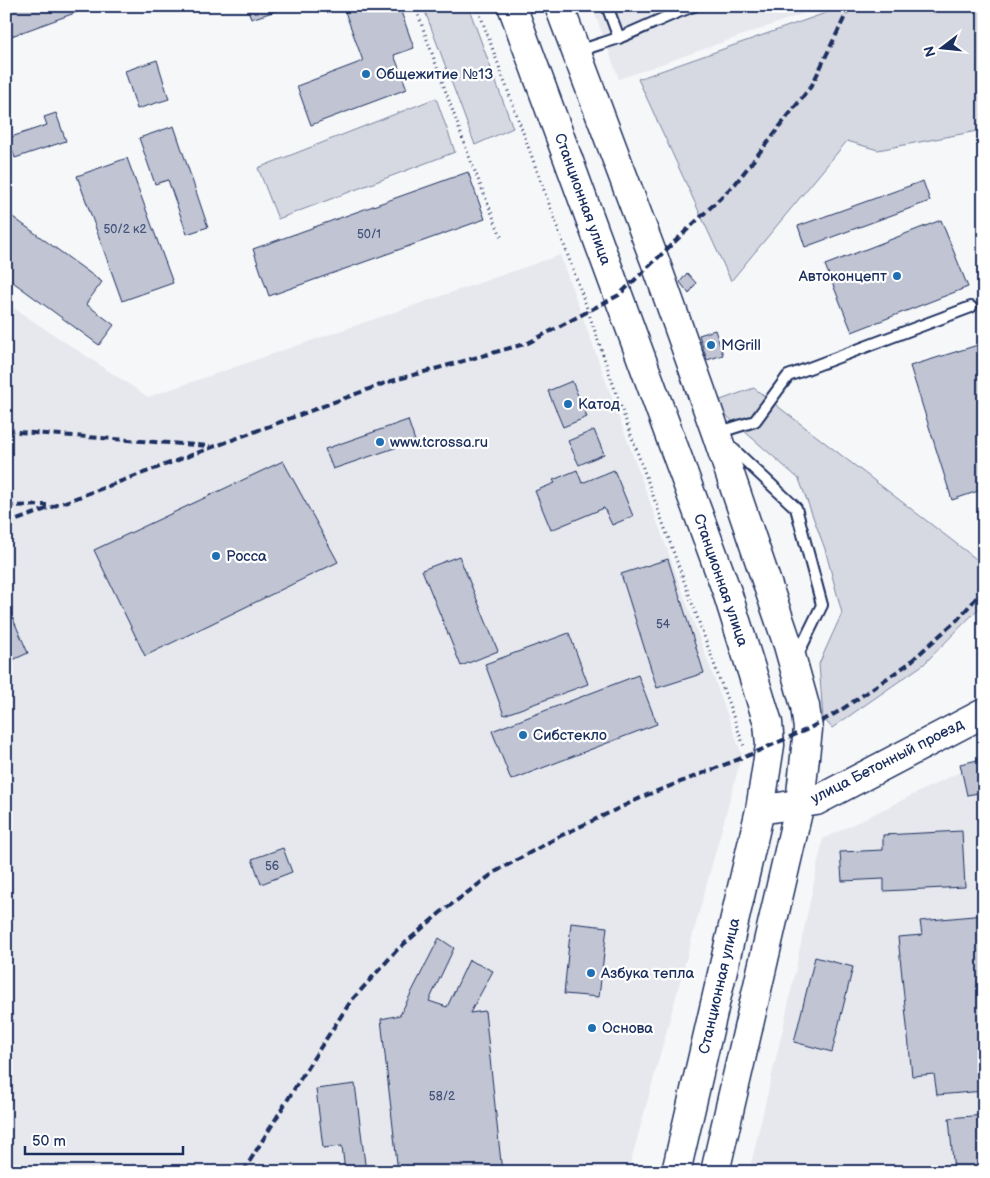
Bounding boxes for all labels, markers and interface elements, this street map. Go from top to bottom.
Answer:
north arrow [918,22,968,72]
text: N [920,44,940,59]
place label: Общежитие №13 [376,65,493,84]
marker: Общежитие №13 [360,68,372,80]
street label: Станционная улица [550,131,615,268]
house number: 50/2 к2 [103,222,147,237]
house number: 50/1 [357,227,381,242]
place label: Автоконцепт [798,267,887,286]
marker: Автоконцепт [891,270,903,282]
place label: MGrill [721,336,761,355]
marker: MGrill [705,339,717,351]
place label: Катод [578,395,620,414]
marker: Катод [562,398,574,410]
place label: www.tcrossa.ru [390,433,488,452]
marker: www.tcrossa.ru [374,436,386,448]
street label: Станционная улица [689,511,752,649]
place label: Росса [226,547,267,566]
marker: Росса [210,550,222,562]
house number: 54 [656,617,671,632]
street label: улица Бетонный проезд [808,715,967,808]
place label: Сибстекло [533,726,607,745]
marker: Сибстекло [517,729,529,741]
house number: 56 [265,859,279,874]
street label: Станционная улица [695,916,744,1056]
place label: Азбука тепла [600,964,695,983]
marker: Азбука тепла [585,967,597,979]
place label: Основа [602,1019,653,1038]
marker: Основа [586,1022,598,1034]
house number: 58/2 [429,1089,455,1104]
scale bar [25,1123,182,1155]
text: 50 m [32,1132,66,1151]

